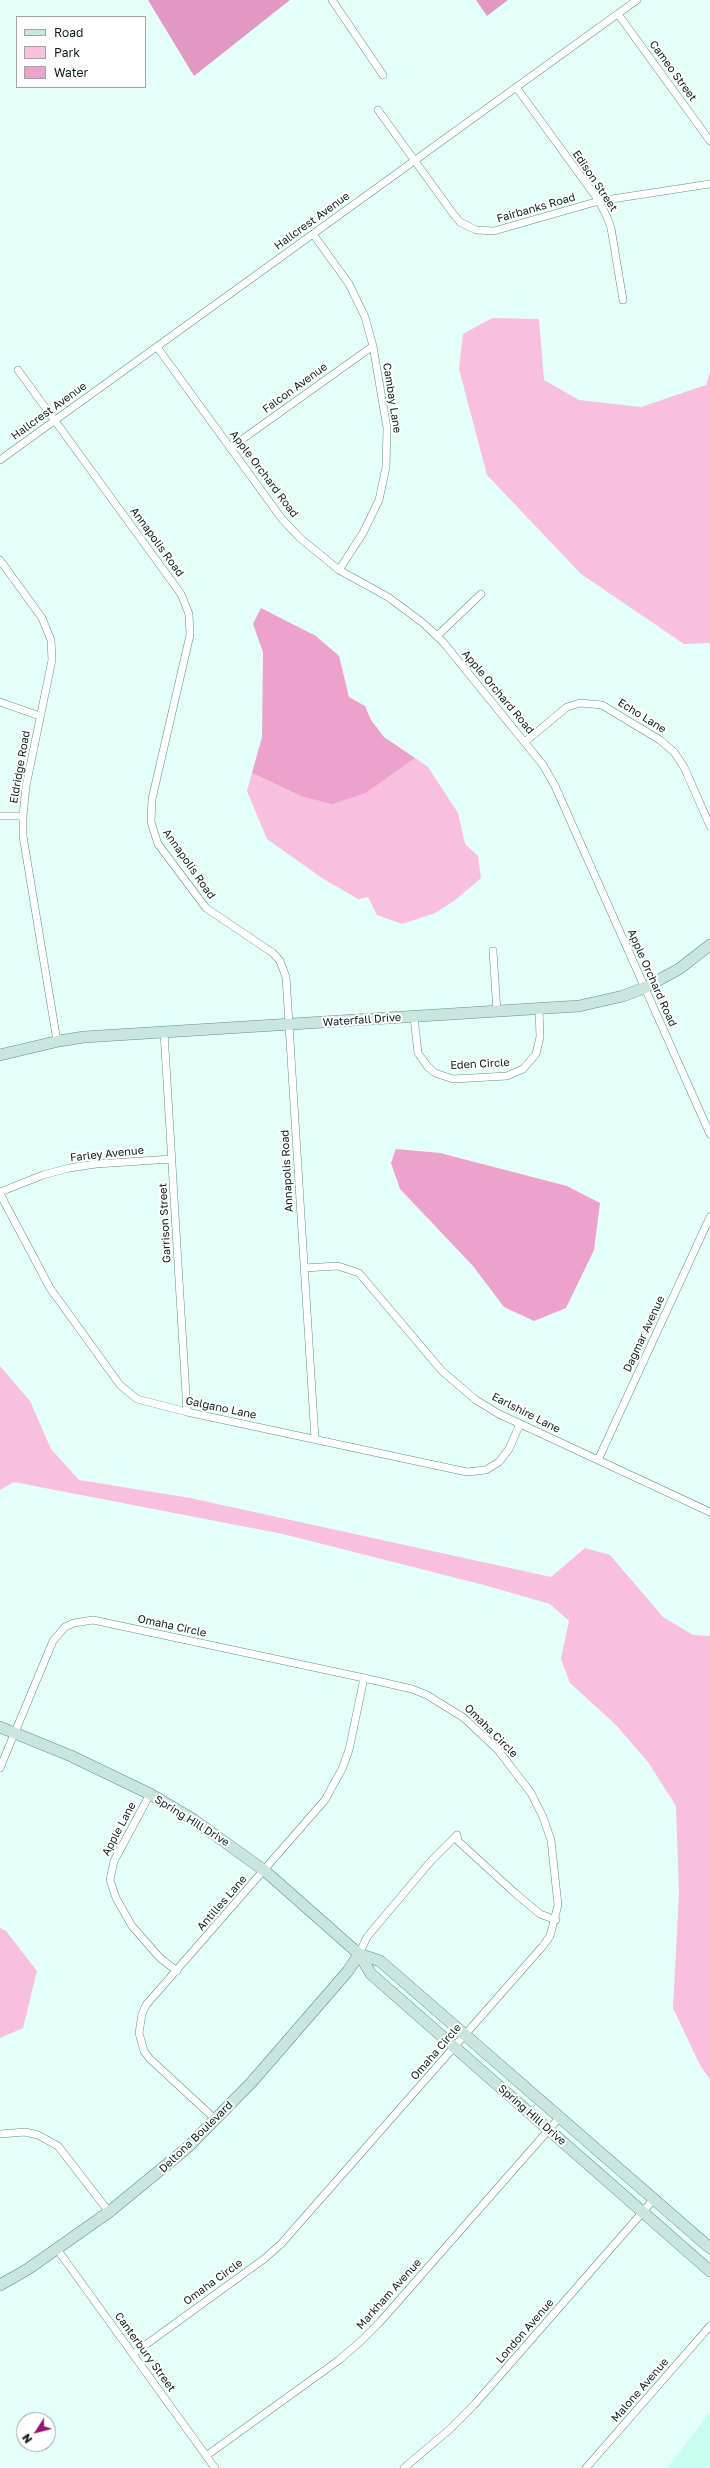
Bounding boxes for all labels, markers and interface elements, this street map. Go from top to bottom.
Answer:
legend [16,16,146,88]
text: Road [54,25,83,40]
street label: Cameo Street [647,38,699,104]
text: Park [54,45,80,60]
text: Water [54,65,88,80]
street label: Edison Street [570,148,620,214]
street label: Hallcrest Avenue [272,189,352,253]
street label: Fairbanks Road [495,190,577,226]
street label: Falcon Avenue [260,360,330,416]
street label: Cambay Lane [380,362,404,434]
street label: Hallcrest Avenue [9,379,89,443]
street label: Apple Orchard Road [227,428,301,520]
street label: Annapolis Road [127,505,187,579]
street label: Apple Orchard Road [459,647,537,737]
street label: Echo Lane [615,696,669,736]
street label: Eldridge Road [7,730,33,804]
street label: Annapolis Road [160,826,218,902]
street label: Apple Orchard Road [625,927,679,1029]
street label: Waterfall Drive [322,1011,402,1029]
street label: Eden Circle [450,1056,510,1072]
street label: Annapolis Road [278,1129,296,1213]
street label: Farley Avenue [69,1144,145,1164]
street label: Garrison Street [156,1183,174,1263]
street label: Dagmar Avenue [621,1294,667,1374]
street label: Earlshire Lane [489,1390,563,1436]
street label: Galgano Lane [184,1394,258,1422]
street label: Omaha Circle [136,1612,208,1640]
street label: Omaha Circle [462,1702,520,1760]
street label: Spring Hill Drive [152,1793,232,1849]
street label: Apple Lane [99,1800,139,1858]
street label: Antilles Lane [194,1873,250,1933]
street label: Omaha Circle [408,2021,464,2083]
street label: Spring Hill Drive [495,2082,569,2148]
street label: Deltona Boulevard [156,2098,236,2176]
street label: Omaha Circle [181,2256,245,2308]
street label: Markham Avenue [354,2256,424,2332]
street label: London Avenue [493,2296,557,2366]
street label: Canterbury Street [112,2310,178,2394]
street label: Malone Avenue [609,2355,671,2425]
north arrow [16,2412,56,2452]
text: N [19,2432,34,2446]

